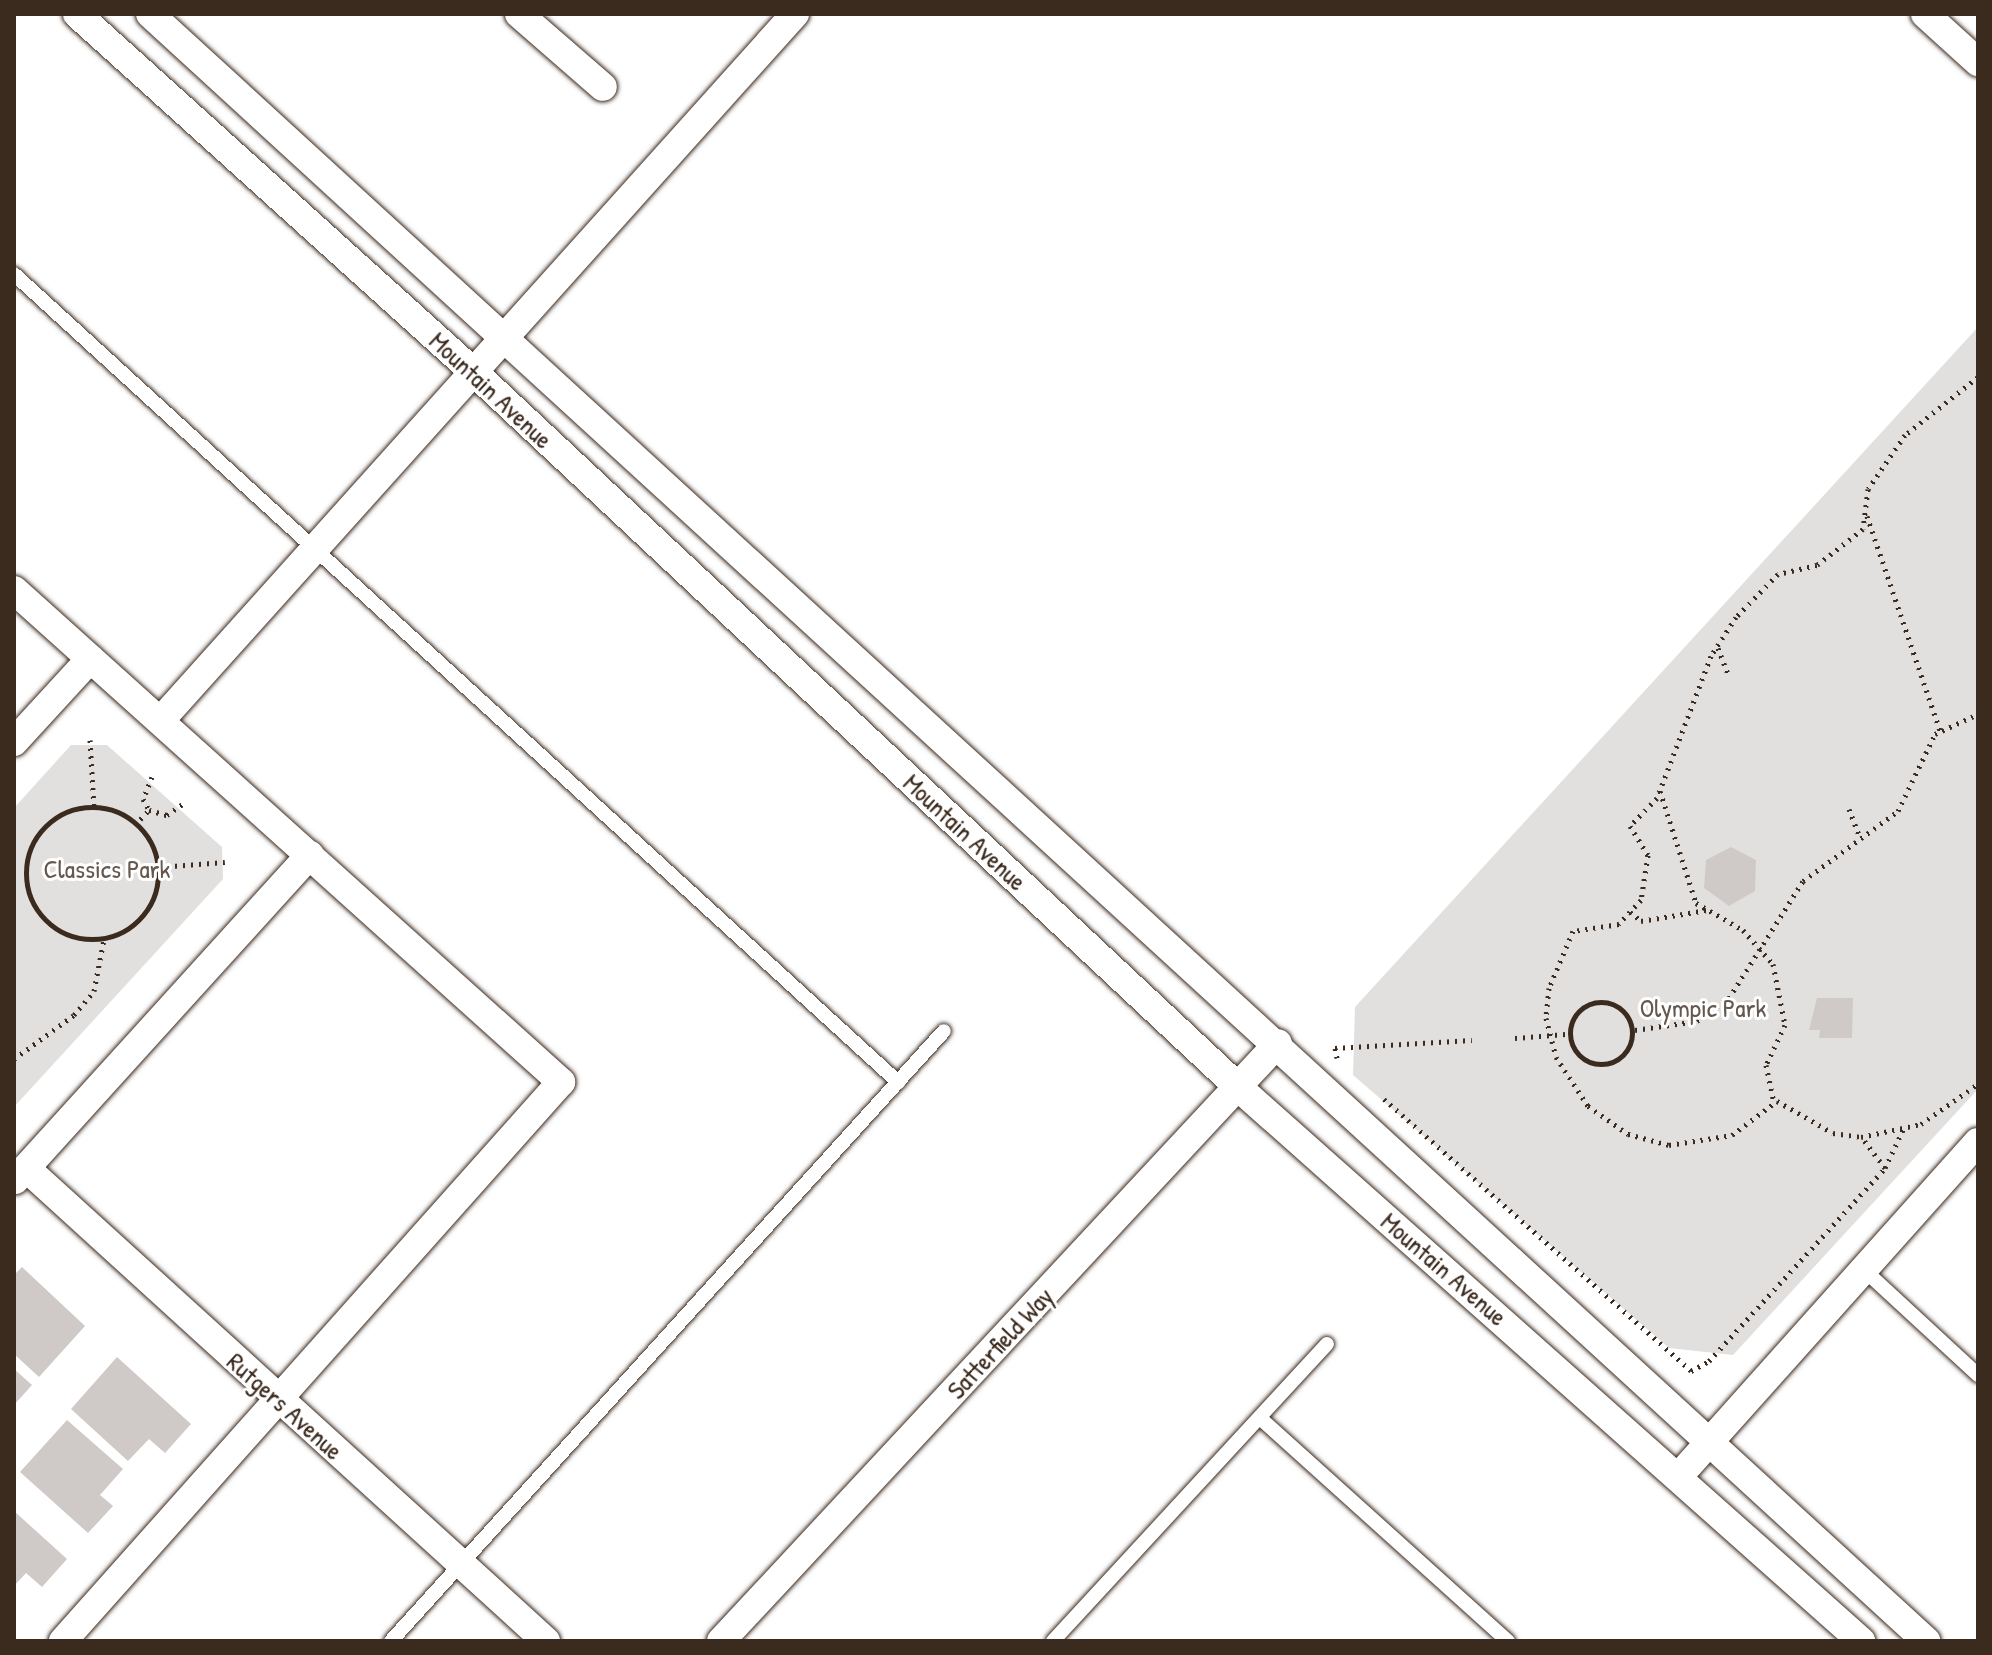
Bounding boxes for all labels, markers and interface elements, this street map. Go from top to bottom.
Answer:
street label: Mountain Avenue [423,325,559,455]
street label: Mountain Avenue [897,767,1033,897]
park label: Classics Park [44,853,170,885]
park label: Olympic Park [1640,992,1766,1024]
street label: Mountain Avenue [1375,1206,1513,1332]
street label: Satterfield Way [940,1281,1060,1405]
street label: Rutgers Avenue [221,1346,349,1466]

